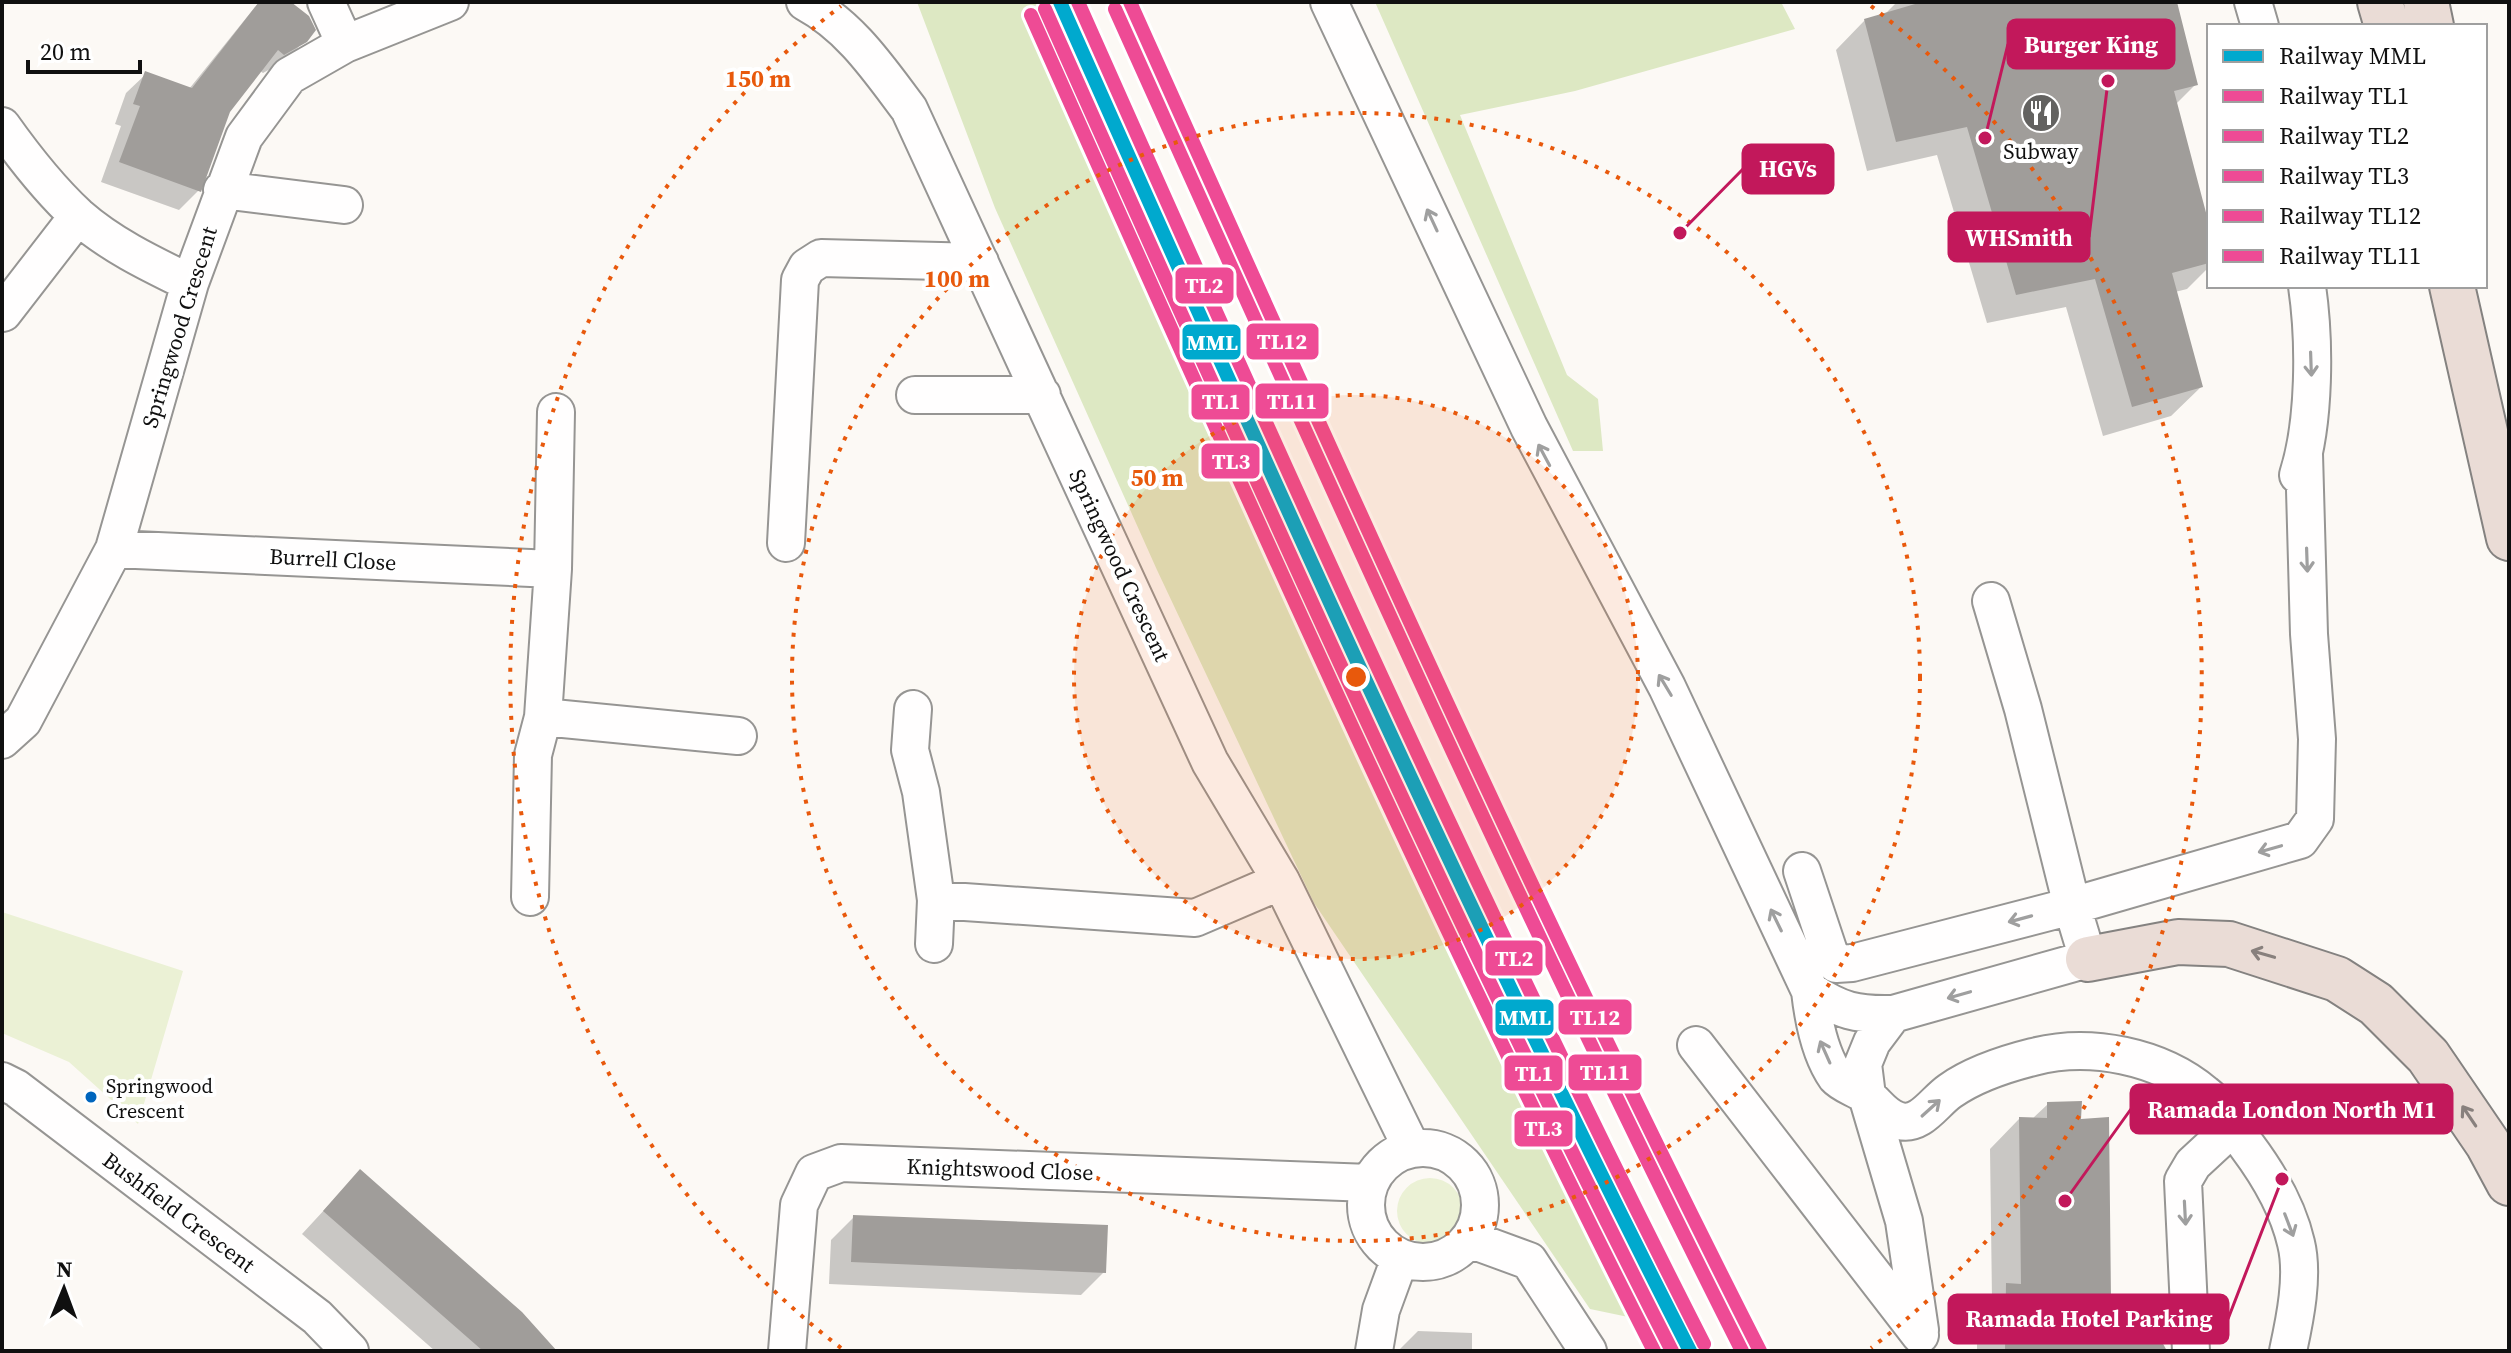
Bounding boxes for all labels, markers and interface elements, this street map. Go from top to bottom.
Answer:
callout: Burger King [2008,20,2174,68]
scale bar [28,24,140,74]
legend [2207,24,2487,288]
text: Burger King [2024,28,2158,61]
text: 20 m [40,35,91,68]
text: Railway MML [2279,39,2426,72]
text: 150 m [725,62,791,95]
text: Railway TL1 [2279,79,2409,112]
restaurant icon: Subway [2020,92,2062,134]
text: Railway TL2 [2279,119,2409,152]
place label: Subway [2003,136,2079,166]
callout: HGVs [1743,145,1833,193]
text: HGVs [1759,152,1817,185]
text: Railway TL3 [2279,159,2409,192]
text: Railway TL12 [2279,199,2421,232]
one-way arrow [1424,209,1439,233]
callout: WHSmith [1949,213,2089,261]
text: WHSmith [1965,221,2073,254]
street label: Springwood Crescent [134,222,224,431]
text: Railway TL11 [2279,239,2421,272]
text: 100 m [924,262,990,295]
line badge: TL2 [1174,266,1235,305]
text: TL2 [1185,270,1223,300]
line badge: TL12 [1245,322,1320,361]
line badge: MML [1181,323,1242,361]
text: TL12 [1257,326,1307,356]
text: MML [1186,327,1238,357]
one-way arrow [2303,350,2318,377]
line badge: TL11 [1254,382,1330,420]
line badge: TL1 [1190,383,1251,421]
text: TL1 [1202,386,1240,416]
text: TL11 [1267,386,1317,416]
line badge: TL3 [1200,442,1261,480]
one-way arrow [1536,444,1552,468]
text: TL3 [1212,446,1250,476]
text: 50 m [1131,461,1184,494]
street label: Springwood Crescent [1062,464,1178,667]
street label: Burrell Close [269,541,397,577]
one-way arrow [2300,546,2315,573]
centre of rings [1342,663,1370,691]
one-way arrow [1657,674,1673,697]
one-way arrow [2258,842,2284,857]
one-way arrow [1768,909,1783,933]
one-way arrow [2008,913,2033,928]
line badge: TL2 [1484,939,1544,977]
text: TL2 [1495,943,1533,973]
one-way arrow [2250,946,2276,961]
one-way arrow [1946,989,1972,1004]
line badge: MML [1494,998,1555,1037]
line badge: TL12 [1557,998,1633,1036]
text: MML [1499,1002,1551,1032]
text: TL12 [1570,1002,1620,1032]
one-way arrow [1817,1040,1832,1064]
line badge: TL11 [1567,1053,1643,1092]
line badge: TL1 [1503,1054,1564,1092]
text: TL11 [1580,1057,1630,1087]
text: TL1 [1515,1058,1553,1088]
place label: Springwood Crescent [106,1072,214,1125]
callout: Ramada London North M1 [2131,1085,2452,1133]
marker: Springwood Crescent [83,1089,99,1105]
text: Ramada London North M1 [2147,1093,2437,1126]
one-way arrow [1920,1100,1940,1118]
one-way arrow [2461,1106,2477,1128]
line badge: TL3 [1513,1109,1574,1148]
text: TL3 [1524,1113,1562,1143]
street label: Bushfield Crescent [97,1145,262,1280]
street label: Knightswood Close [906,1151,1094,1187]
one-way arrow [2177,1199,2192,1226]
one-way arrow [2283,1212,2298,1237]
north arrow [24,1249,104,1329]
text: N [56,1254,73,1284]
callout: Ramada Hotel Parking [1949,1295,2228,1343]
text: Ramada Hotel Parking [1965,1302,2213,1335]

